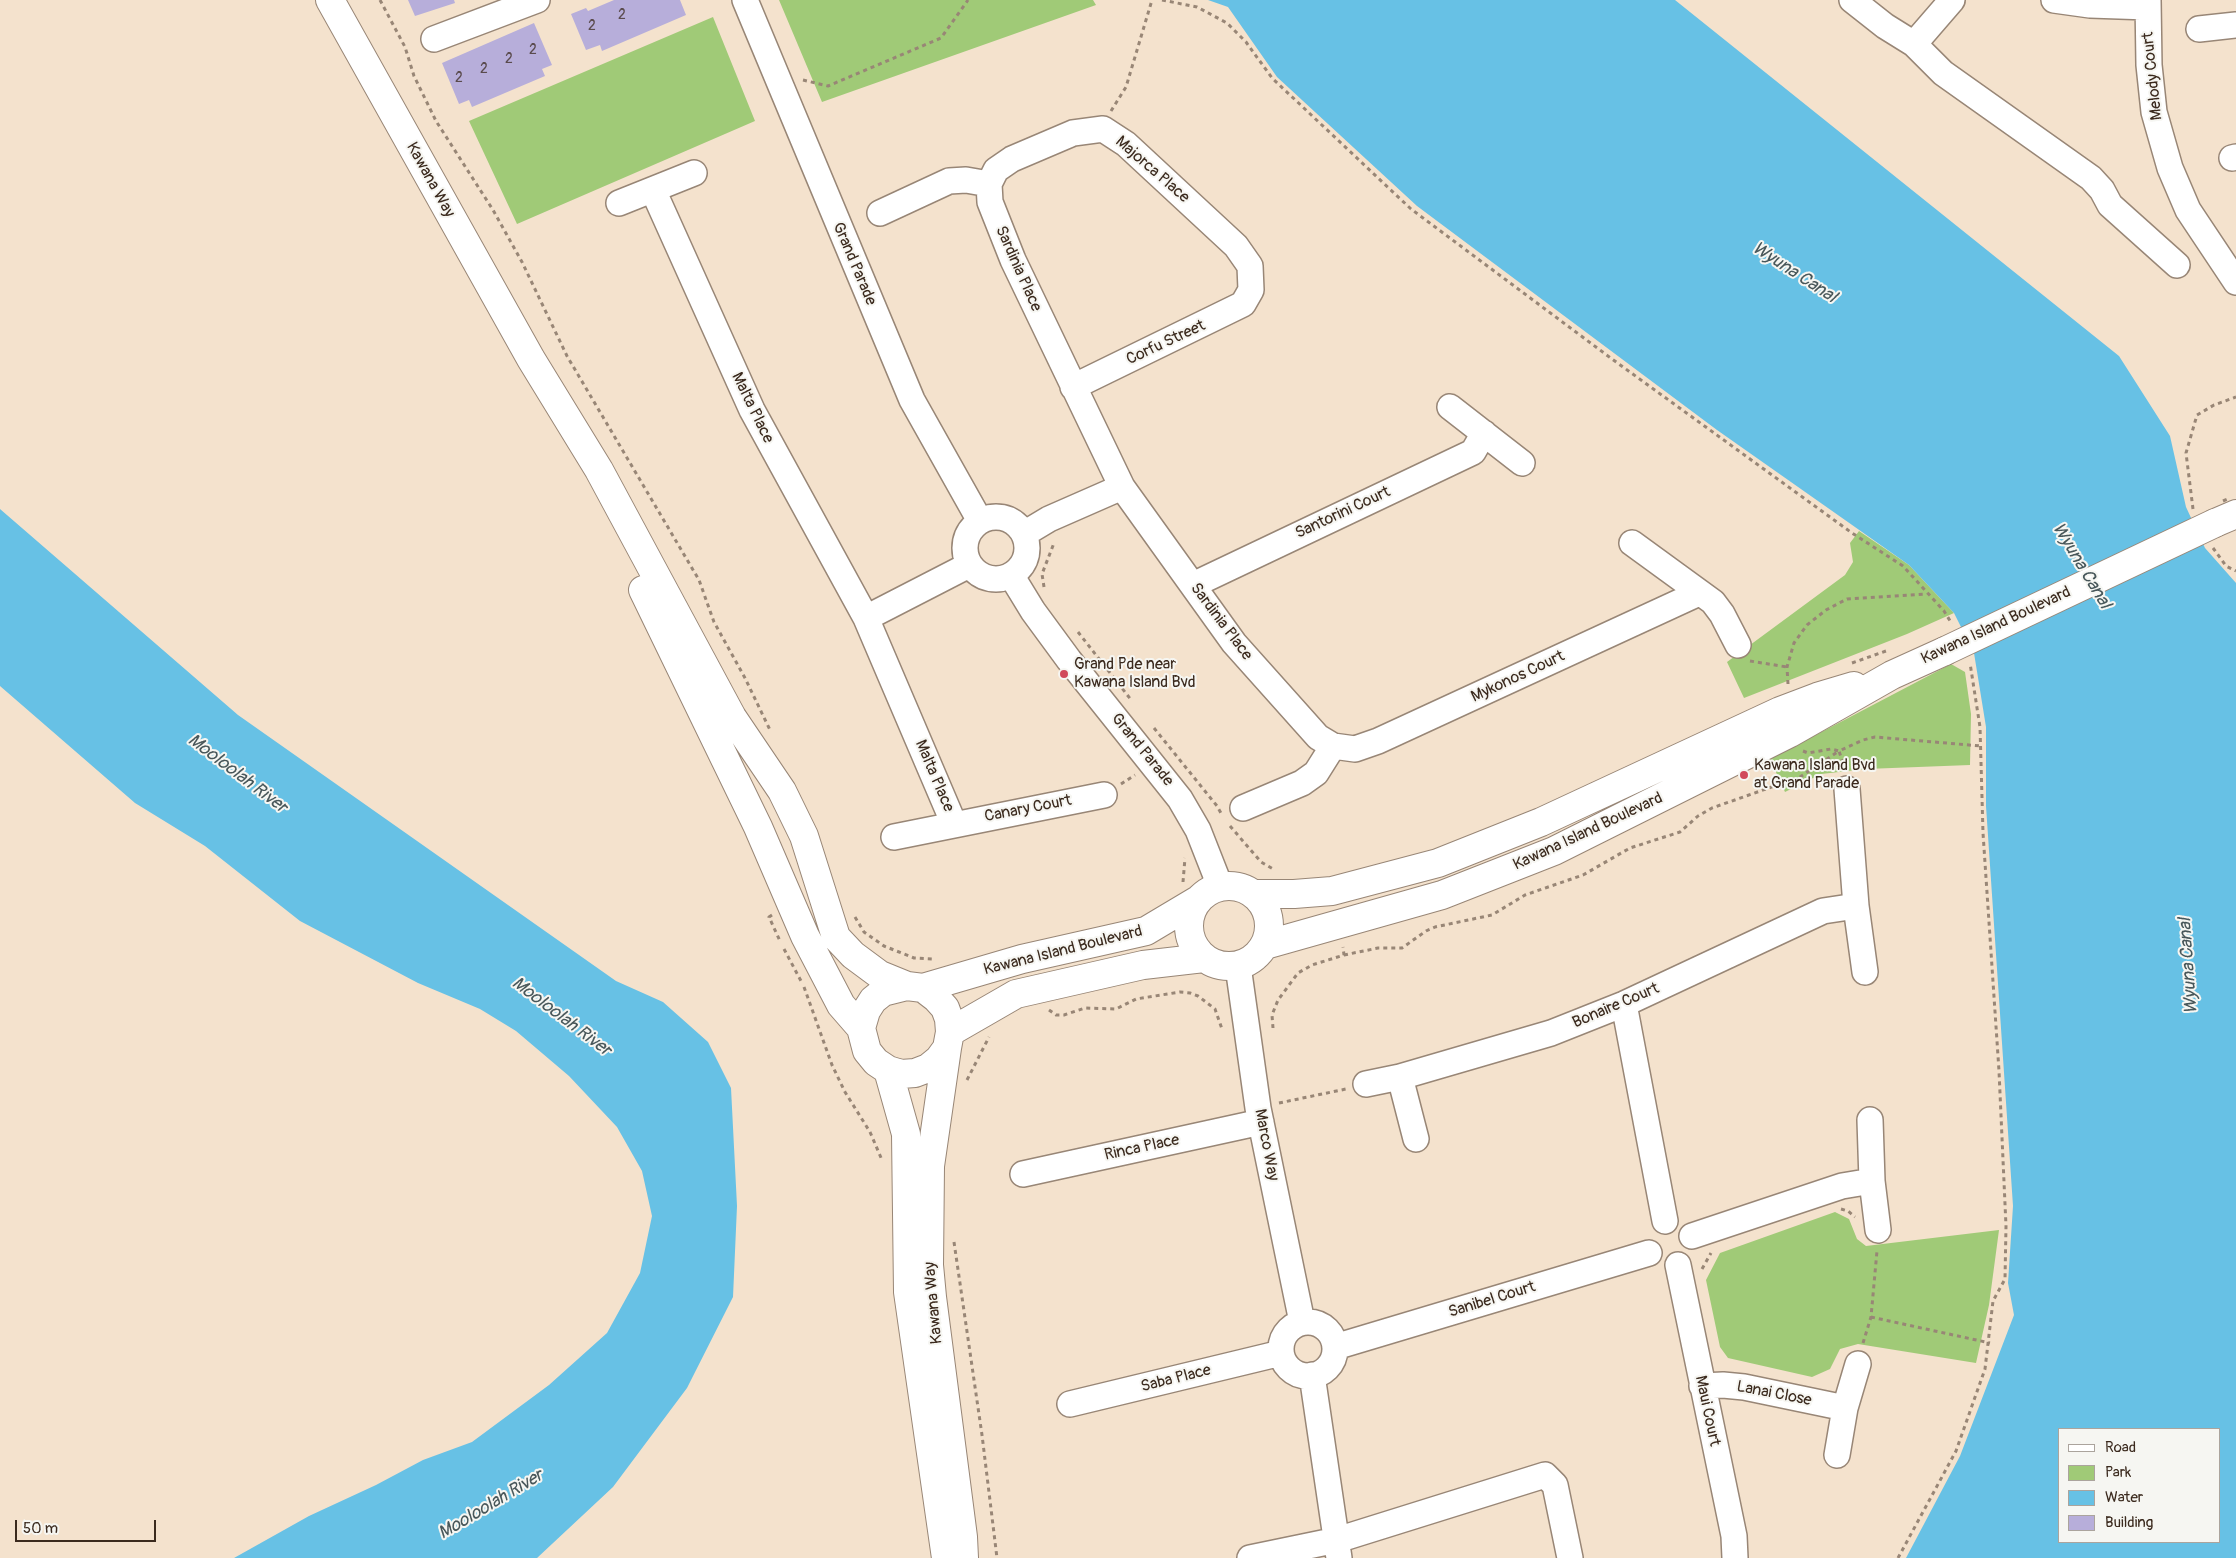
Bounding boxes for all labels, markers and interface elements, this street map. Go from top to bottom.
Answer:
house number: 2 [618,7,626,23]
house number: 2 [588,18,596,34]
street label: Melody Court [2139,31,2167,121]
house number: 2 [529,42,537,58]
house number: 2 [505,51,513,67]
house number: 2 [480,61,488,77]
house number: 2 [455,70,463,86]
street label: Majorca Place [1111,133,1193,207]
street label: Kawana Way [402,139,458,221]
street label: Grand Parade [828,220,880,308]
street label: Sardinia Place [991,223,1045,315]
water label: Wyuna Canal [1748,238,1840,308]
street label: Corfu Street [1123,316,1209,370]
street label: Malta Place [727,370,777,446]
street label: Santorini Court [1292,483,1394,543]
water label: Wyuna Canal [2047,519,2115,613]
street label: Sardinia Place [1186,580,1256,664]
street label: Kawana Island Boulevard [1918,583,2074,669]
street label: Mykonos Court [1468,647,1568,707]
place label: Grand Pde near Kawana Island Bvd [1074,655,1196,693]
marker: Grand Pde near Kawana Island Bvd [1058,668,1070,680]
street label: Grand Parade [1107,710,1177,790]
water label: Mooloolah River [183,730,291,818]
street label: Malta Place [910,737,958,815]
place label: Kawana Island Bvd at Grand Parade [1754,756,1876,794]
marker: Kawana Island Bvd at Grand Parade [1738,769,1750,781]
street label: Kawana Island Boulevard [1510,789,1666,875]
street label: Canary Court [983,791,1073,827]
water label: Wyuna Canal [2175,917,2203,1015]
street label: Kawana Island Boulevard [982,922,1144,980]
water label: Mooloolah River [507,973,615,1061]
street label: Bonaire Court [1570,979,1662,1033]
street label: Marco Way [1250,1107,1282,1183]
street label: Rinca Place [1103,1131,1181,1165]
street label: Kawana Way [921,1261,947,1345]
street label: Sanibel Court [1446,1278,1538,1322]
street label: Saba Place [1139,1361,1213,1397]
street label: Maui Court [1690,1374,1724,1448]
street label: Lanai Close [1735,1377,1813,1411]
legend [2058,1428,2221,1543]
text: Road [2105,1438,2136,1457]
text: Park [2105,1463,2131,1482]
water label: Mooloolah River [435,1465,547,1545]
text: Water [2105,1488,2143,1507]
scale bar [18,1510,159,1542]
text: Building [2105,1513,2153,1532]
text: 50 m [23,1519,58,1538]

